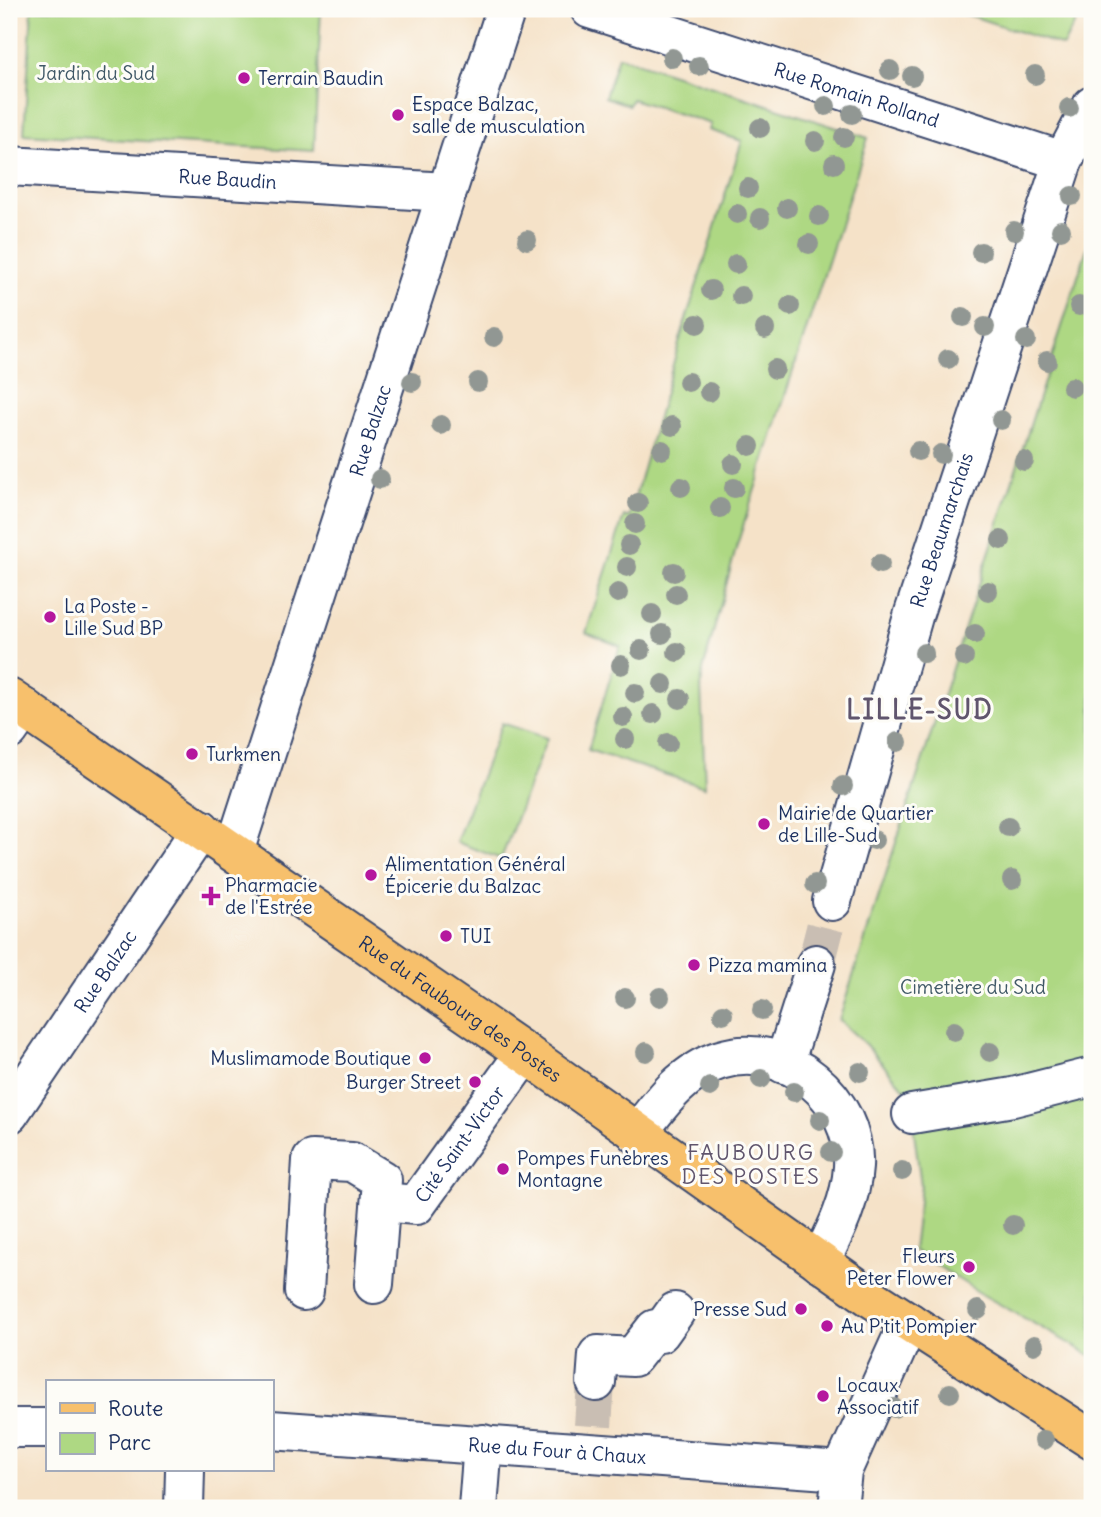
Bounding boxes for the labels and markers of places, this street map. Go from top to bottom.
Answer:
place label: Terrain Baudin [258,66,383,90]
marker: Terrain Baudin [236,70,252,86]
place label: Espace Balzac, salle de musculation [412,92,585,138]
marker: Espace Balzac, salle de musculation [390,107,406,123]
place label: La Poste - Lille Sud BP [64,594,163,640]
marker: La Poste - Lille Sud BP [42,609,58,625]
place label: Turkmen [206,742,281,766]
marker: Turkmen [184,746,200,762]
place label: Mairie de Quartier de Lille-Sud [778,801,934,847]
marker: Mairie de Quartier de Lille-Sud [756,816,772,832]
place label: Alimentation Général Épicerie du Balzac [385,852,565,898]
marker: Alimentation Général Épicerie du Balzac [363,867,379,883]
place label: Pharmacie de l'Estrée [225,873,318,919]
marker: Pharmacie de l'Estrée [203,888,219,904]
place label: TUI [460,924,491,948]
marker: TUI [438,928,454,944]
place label: Pizza mamina [708,953,828,977]
marker: Pizza mamina [686,957,702,973]
place label: Muslimamode Boutique [210,1046,411,1070]
marker: Muslimamode Boutique [417,1050,433,1066]
place label: Burger Street [346,1070,461,1094]
marker: Burger Street [467,1074,483,1090]
place label: Pompes Funèbres Montagne [517,1146,669,1192]
marker: Pompes Funèbres Montagne [495,1161,511,1177]
place label: Fleurs Peter Flower [847,1244,955,1290]
marker: Fleurs Peter Flower [961,1259,977,1275]
place label: Presse Sud [693,1297,787,1321]
marker: Presse Sud [793,1301,809,1317]
place label: Au P'tit Pompier [841,1314,977,1338]
marker: Au P'tit Pompier [819,1318,835,1334]
place label: Locaux Associatif [837,1373,920,1419]
marker: Locaux Associatif [815,1388,831,1404]

